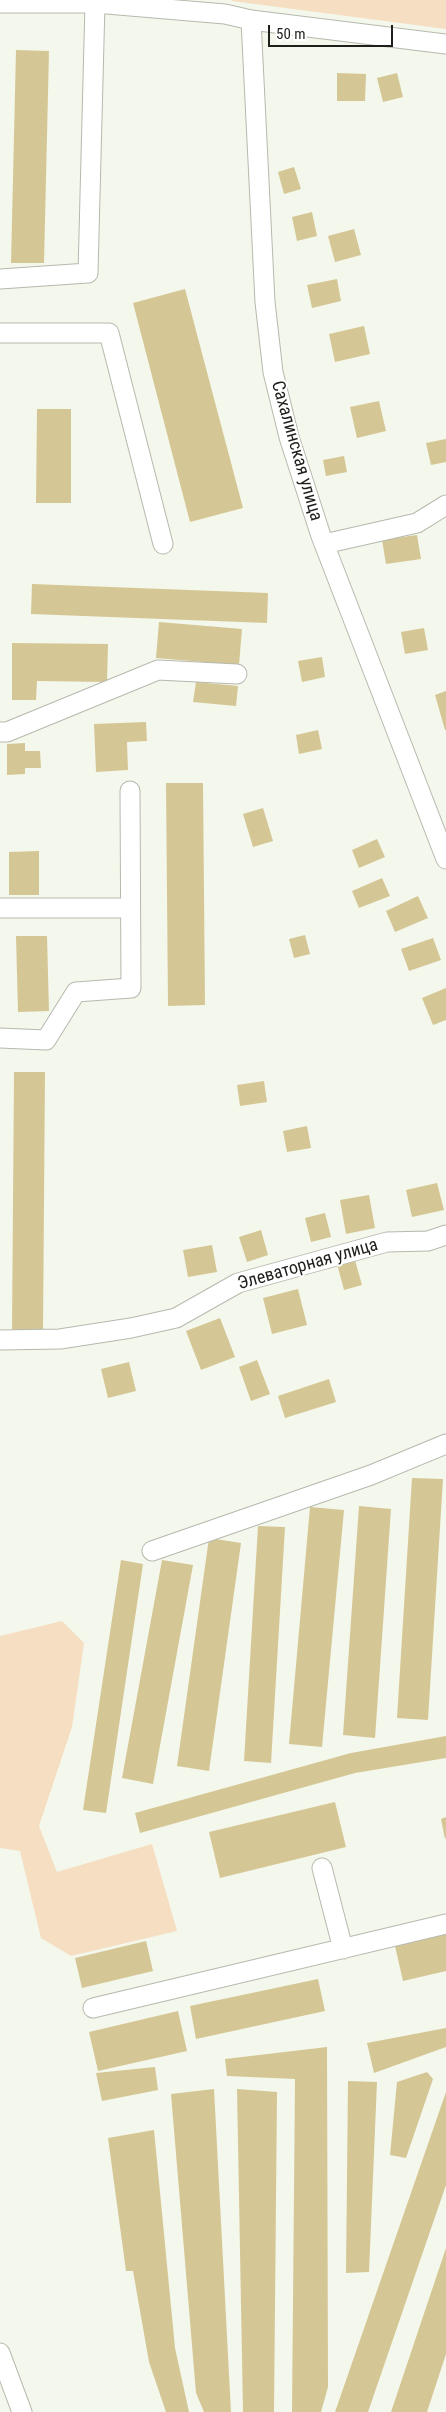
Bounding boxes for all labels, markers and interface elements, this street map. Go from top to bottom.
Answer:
scale bar [271,15,396,47]
text: 50 m [276,25,306,43]
street label: Сахалинская улица [266,378,326,524]
street label: Элеваторная улица [235,1235,381,1295]

